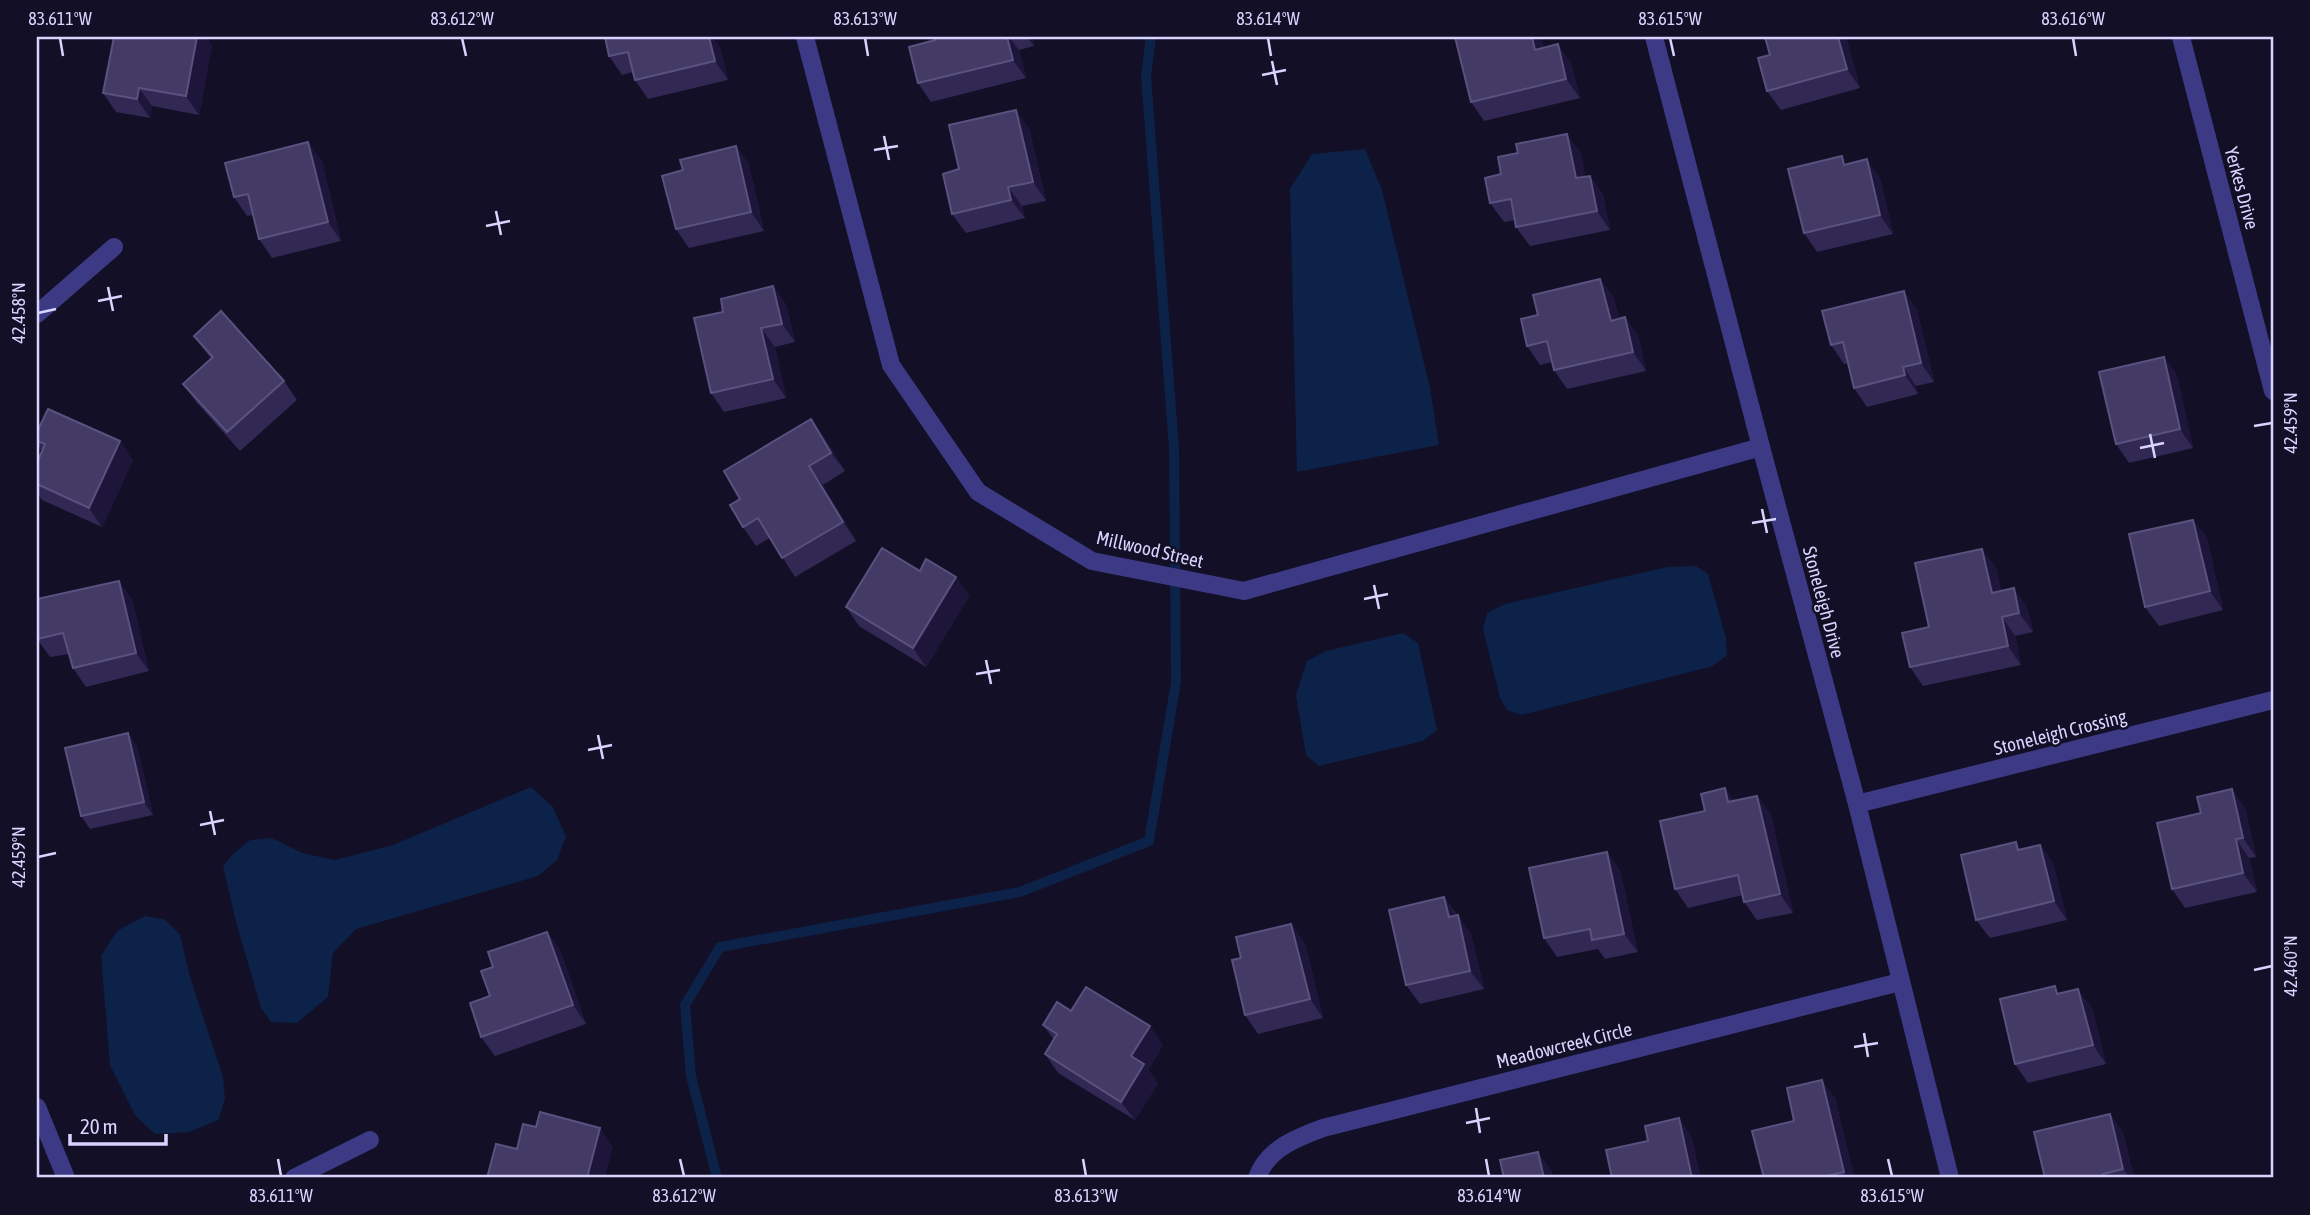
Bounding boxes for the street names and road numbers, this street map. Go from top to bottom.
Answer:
street label: Yerkes Drive [2220,144,2264,232]
street label: Millwood Street [1094,526,1206,572]
street label: Stoneleigh Drive [1799,544,1849,660]
street label: Stoneleigh Crossing [1991,705,2129,759]
street label: Meadowcreek Circle [1494,1018,1634,1072]

